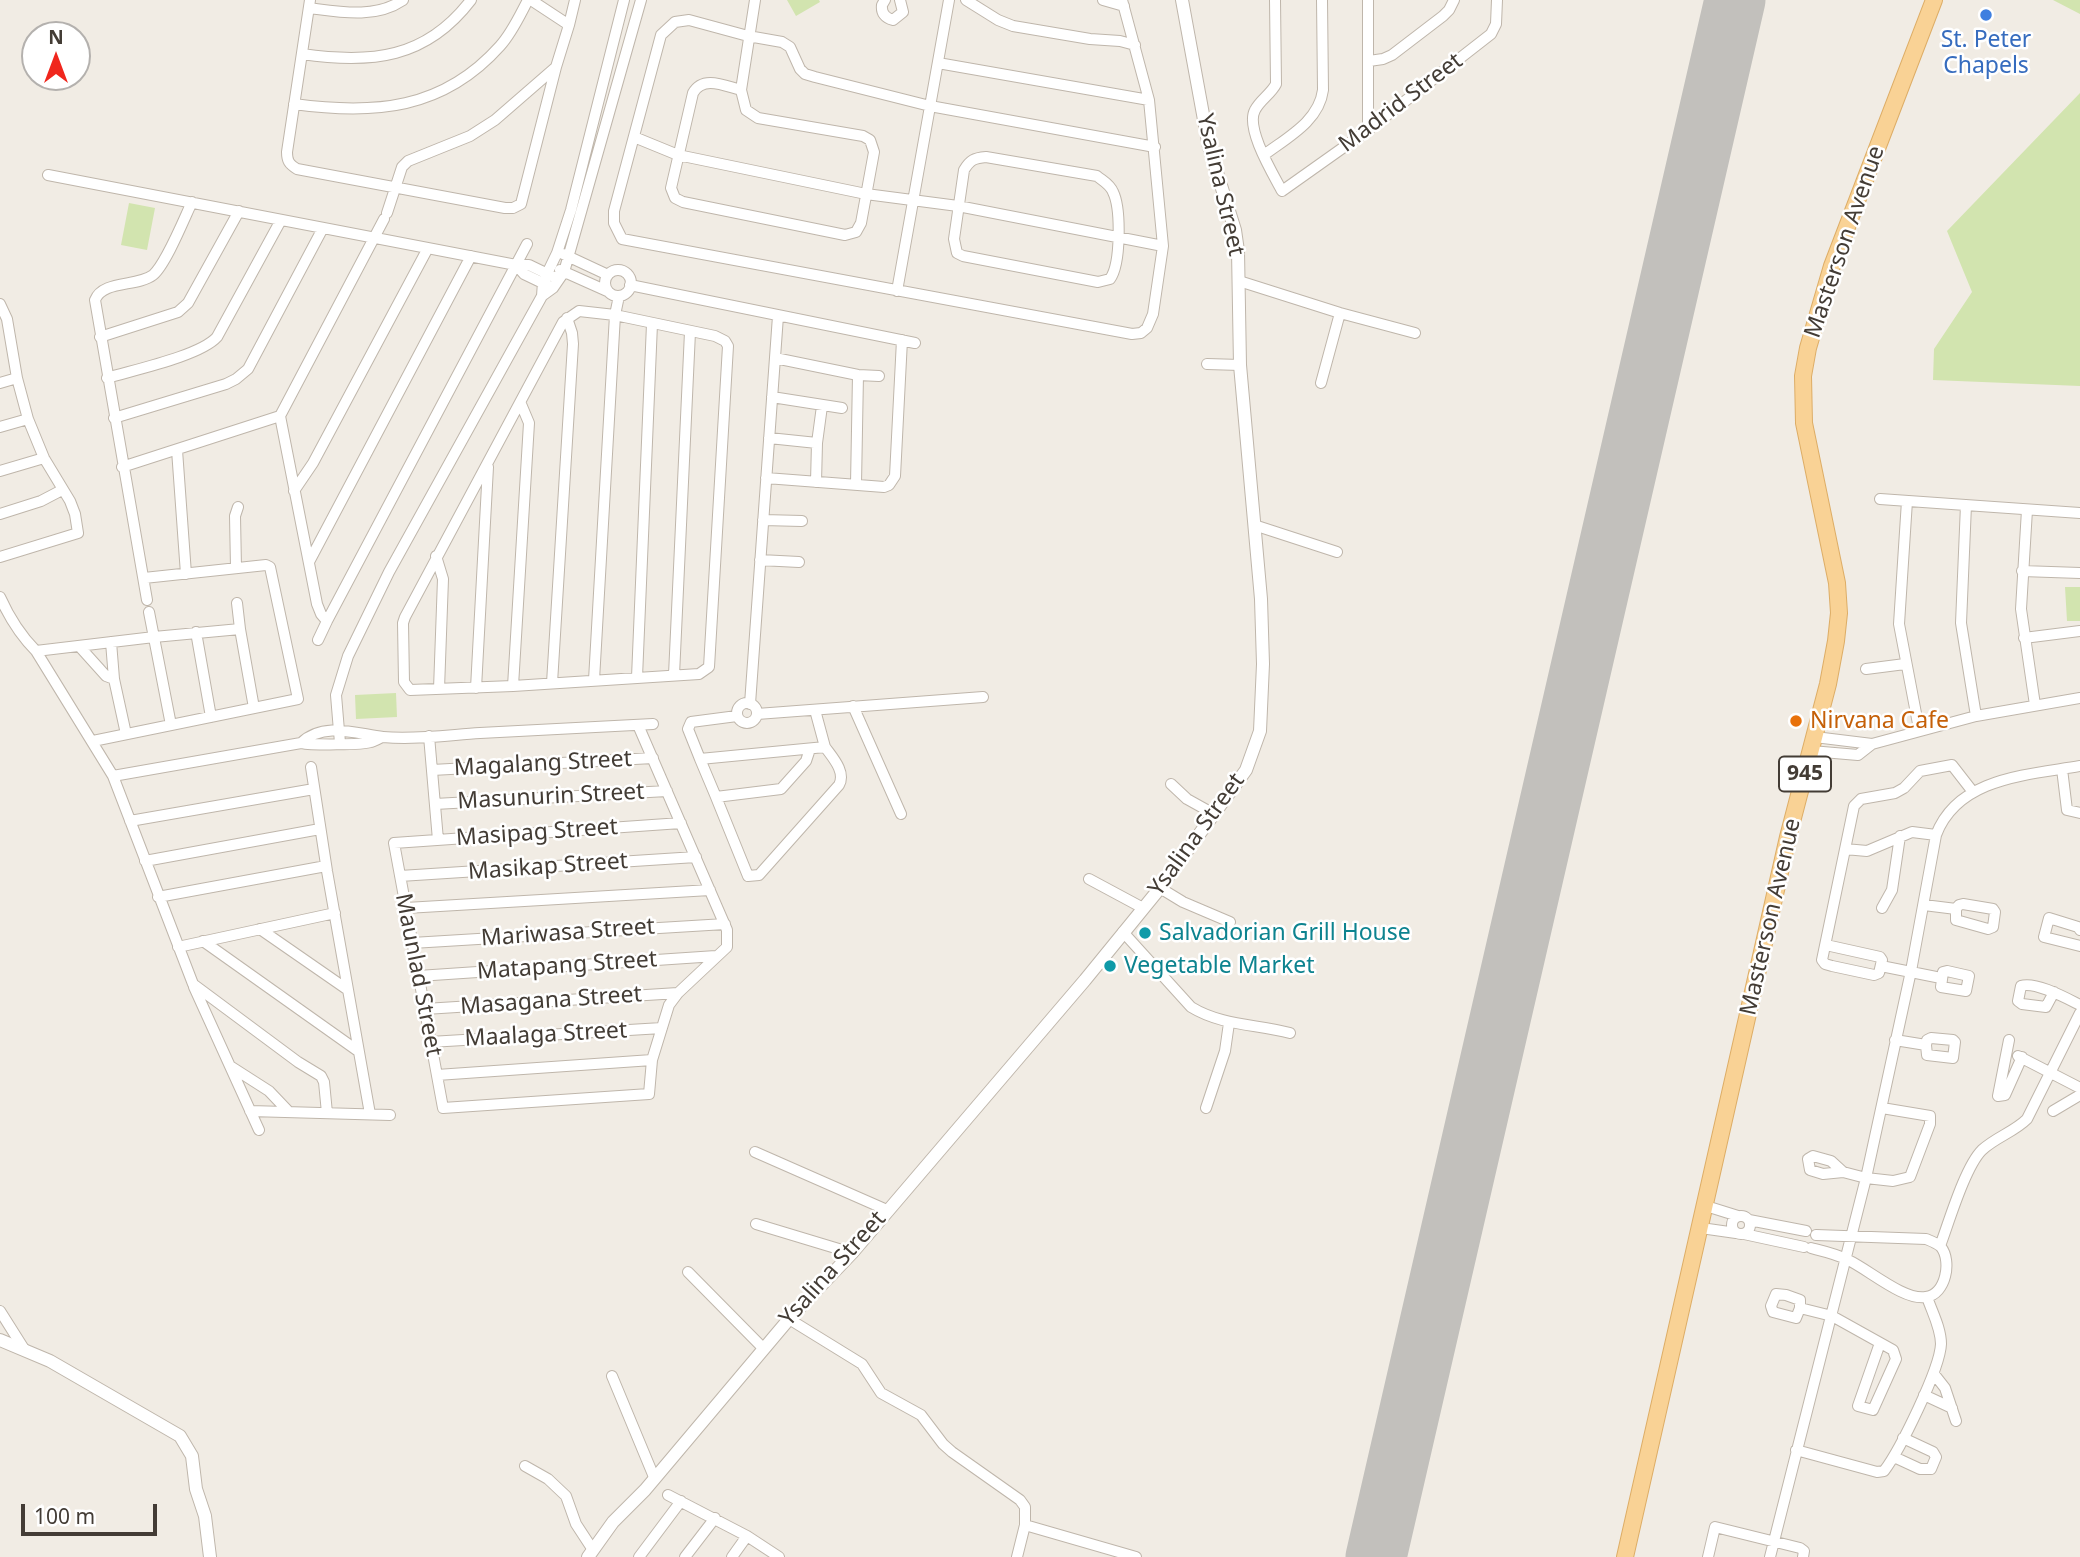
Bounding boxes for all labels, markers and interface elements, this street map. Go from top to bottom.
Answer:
marker: St. Peter Chapels [1978,7,1994,23]
north arrow [21,21,91,91]
text: N [48,24,64,50]
place label: St. Peter Chapels [1941,26,2031,80]
street label: Madrid Street [1334,48,1468,158]
street label: Ysalina Street [1190,111,1250,259]
street label: Masterson Avenue [1799,142,1891,342]
place label: Nirvana Cafe [1810,707,1949,735]
marker: Nirvana Cafe [1788,713,1804,729]
street label: Magalang Street [453,746,633,782]
road number: 945 [1779,756,1831,792]
street label: Ysalina Street [1143,768,1251,902]
street label: Masunurin Street [457,778,645,816]
street label: Masipag Street [455,814,619,852]
street label: Masterson Avenue [1735,816,1807,1018]
street label: Masikap Street [467,848,629,886]
street label: Maunlad Street [389,891,447,1059]
street label: Mariwasa Street [480,913,656,953]
place label: Salvadorian Grill House [1159,919,1411,947]
marker: Salvadorian Grill House [1137,925,1153,941]
street label: Matapang Street [476,946,658,986]
place label: Vegetable Market [1124,952,1314,980]
marker: Vegetable Market [1102,958,1118,974]
street label: Masagana Street [459,981,643,1021]
street label: Maalaga Street [464,1017,628,1053]
street label: Ysalina Street [774,1206,892,1332]
scale bar [24,1490,161,1534]
text: 100 m [34,1502,95,1530]

